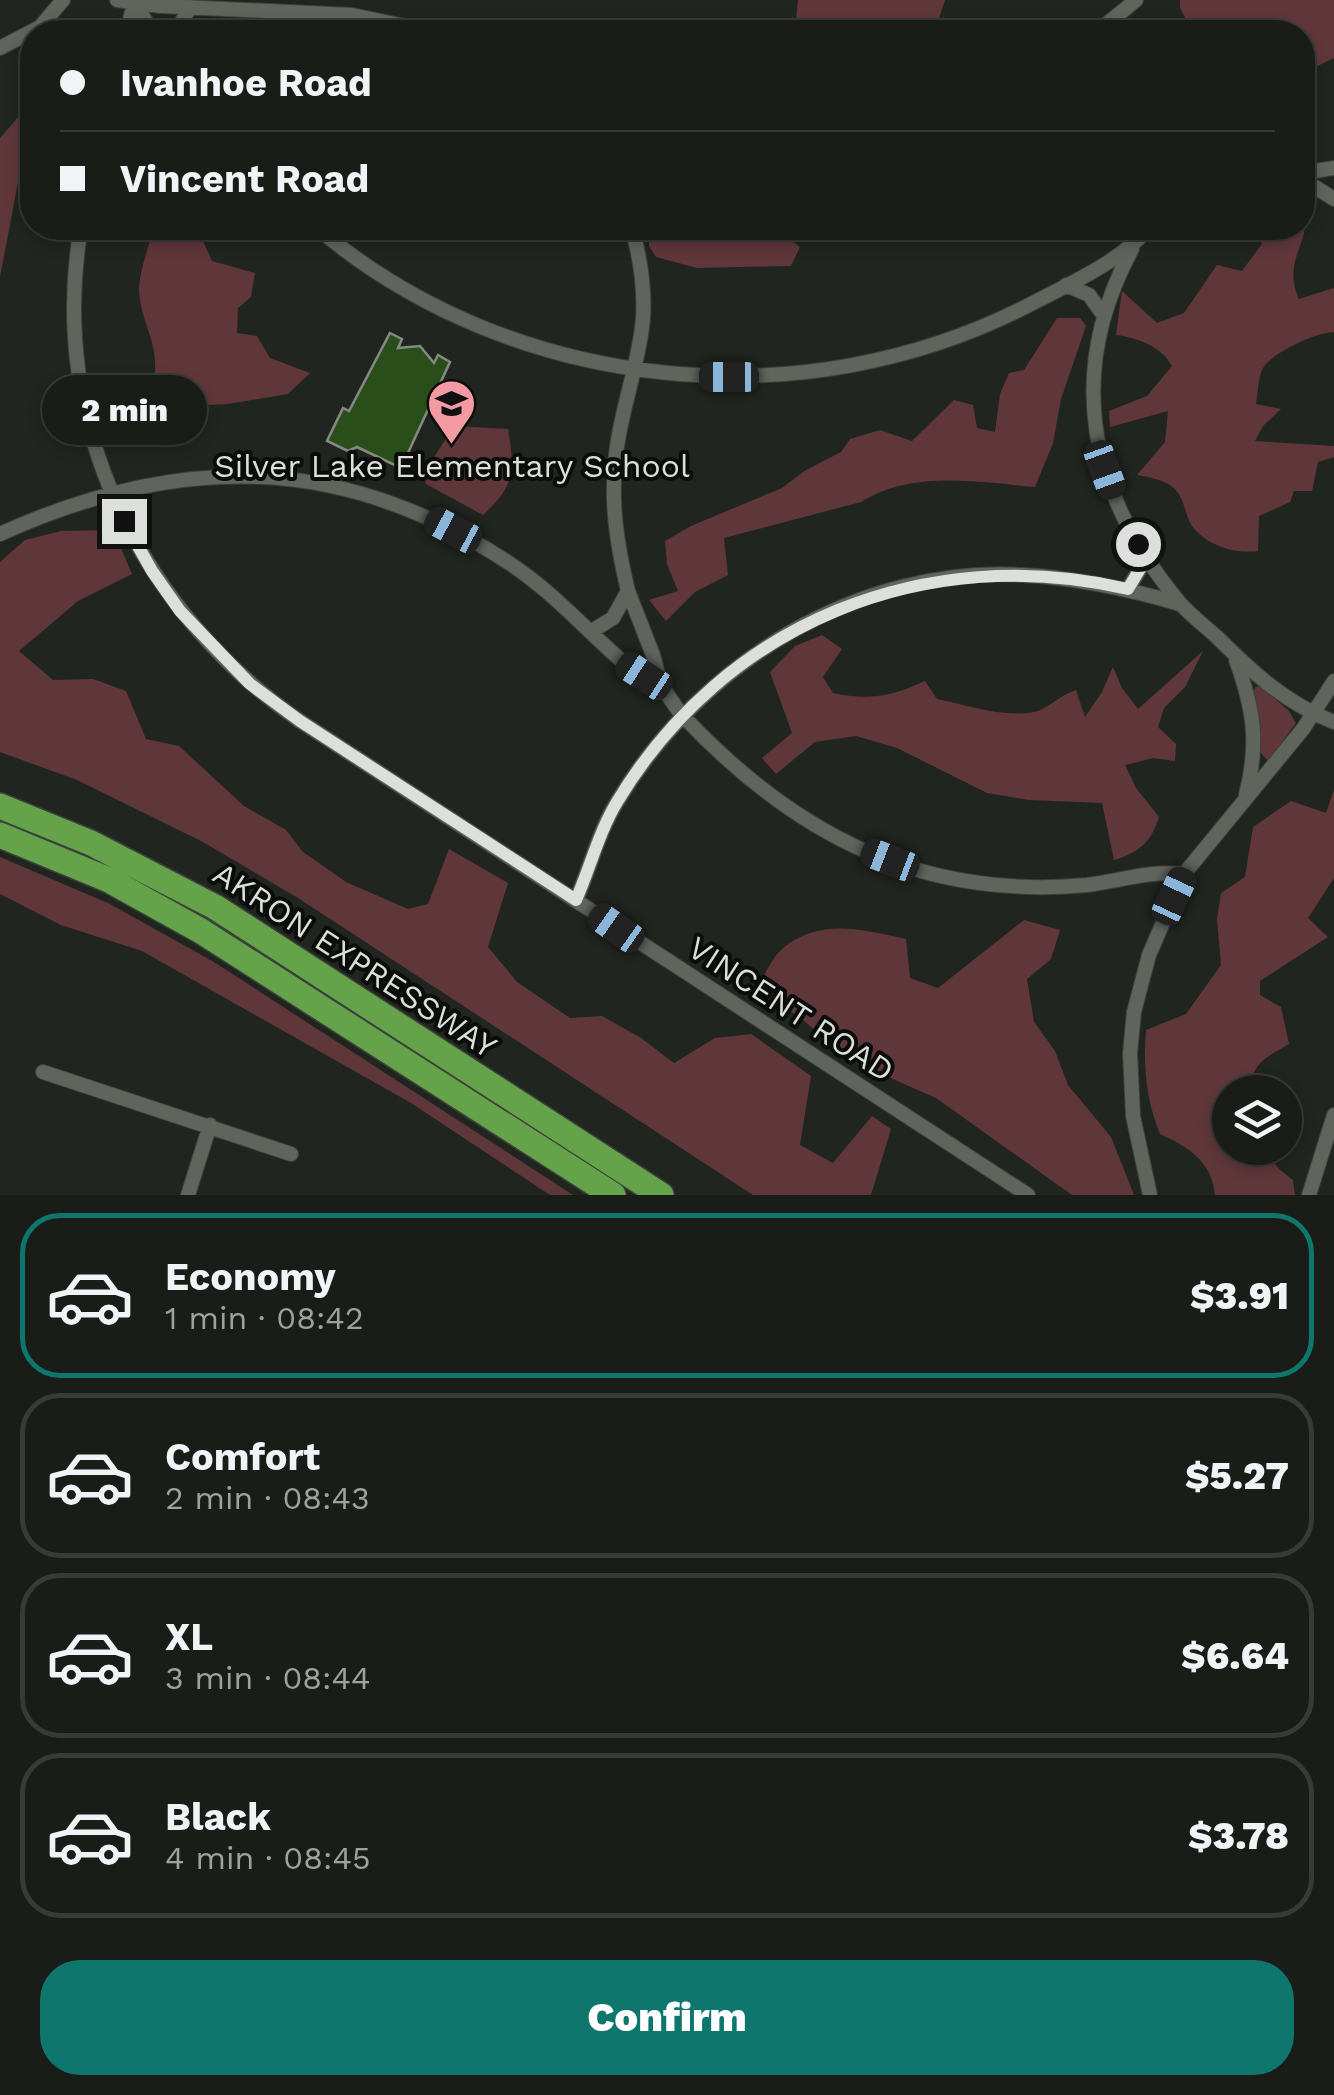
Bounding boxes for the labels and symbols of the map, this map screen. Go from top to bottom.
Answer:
car [699,362,759,392]
callout: 2 min [42,376,206,446]
school or university icon: Silver Lake Elementary School [426,378,478,446]
car [1081,437,1129,503]
place label: Silver Lake Elementary School [214,447,690,485]
route end [102,499,147,544]
car [419,503,487,557]
route start [1116,522,1161,567]
car [611,647,677,705]
car [857,835,923,885]
street label: AKRON EXPRESSWAY [206,854,504,1066]
car [1148,862,1200,930]
car [583,899,649,957]
street label: VINCENT ROAD [681,928,901,1090]

